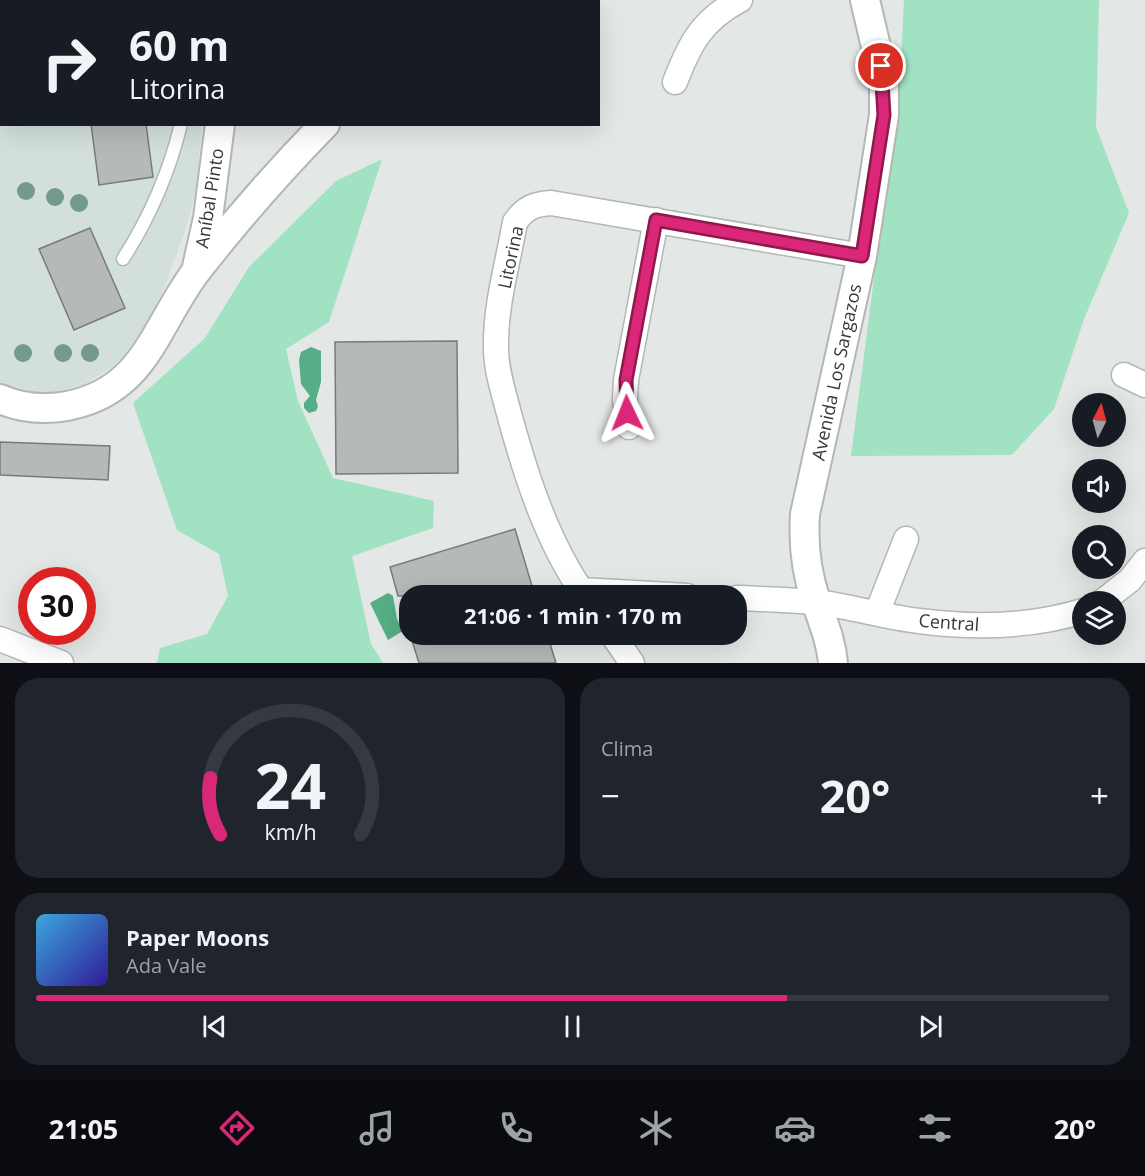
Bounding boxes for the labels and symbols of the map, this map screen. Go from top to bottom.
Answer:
pin [855,40,906,91]
street label: Aníbal Pinto [189,146,229,250]
street label: Litorina [492,223,528,291]
street label: Avenida Los Sargazos [806,281,866,463]
position arrow [595,381,659,445]
north arrow [1072,393,1126,447]
speed limit sign: 30 [18,567,96,645]
street label: Central [918,608,980,636]

